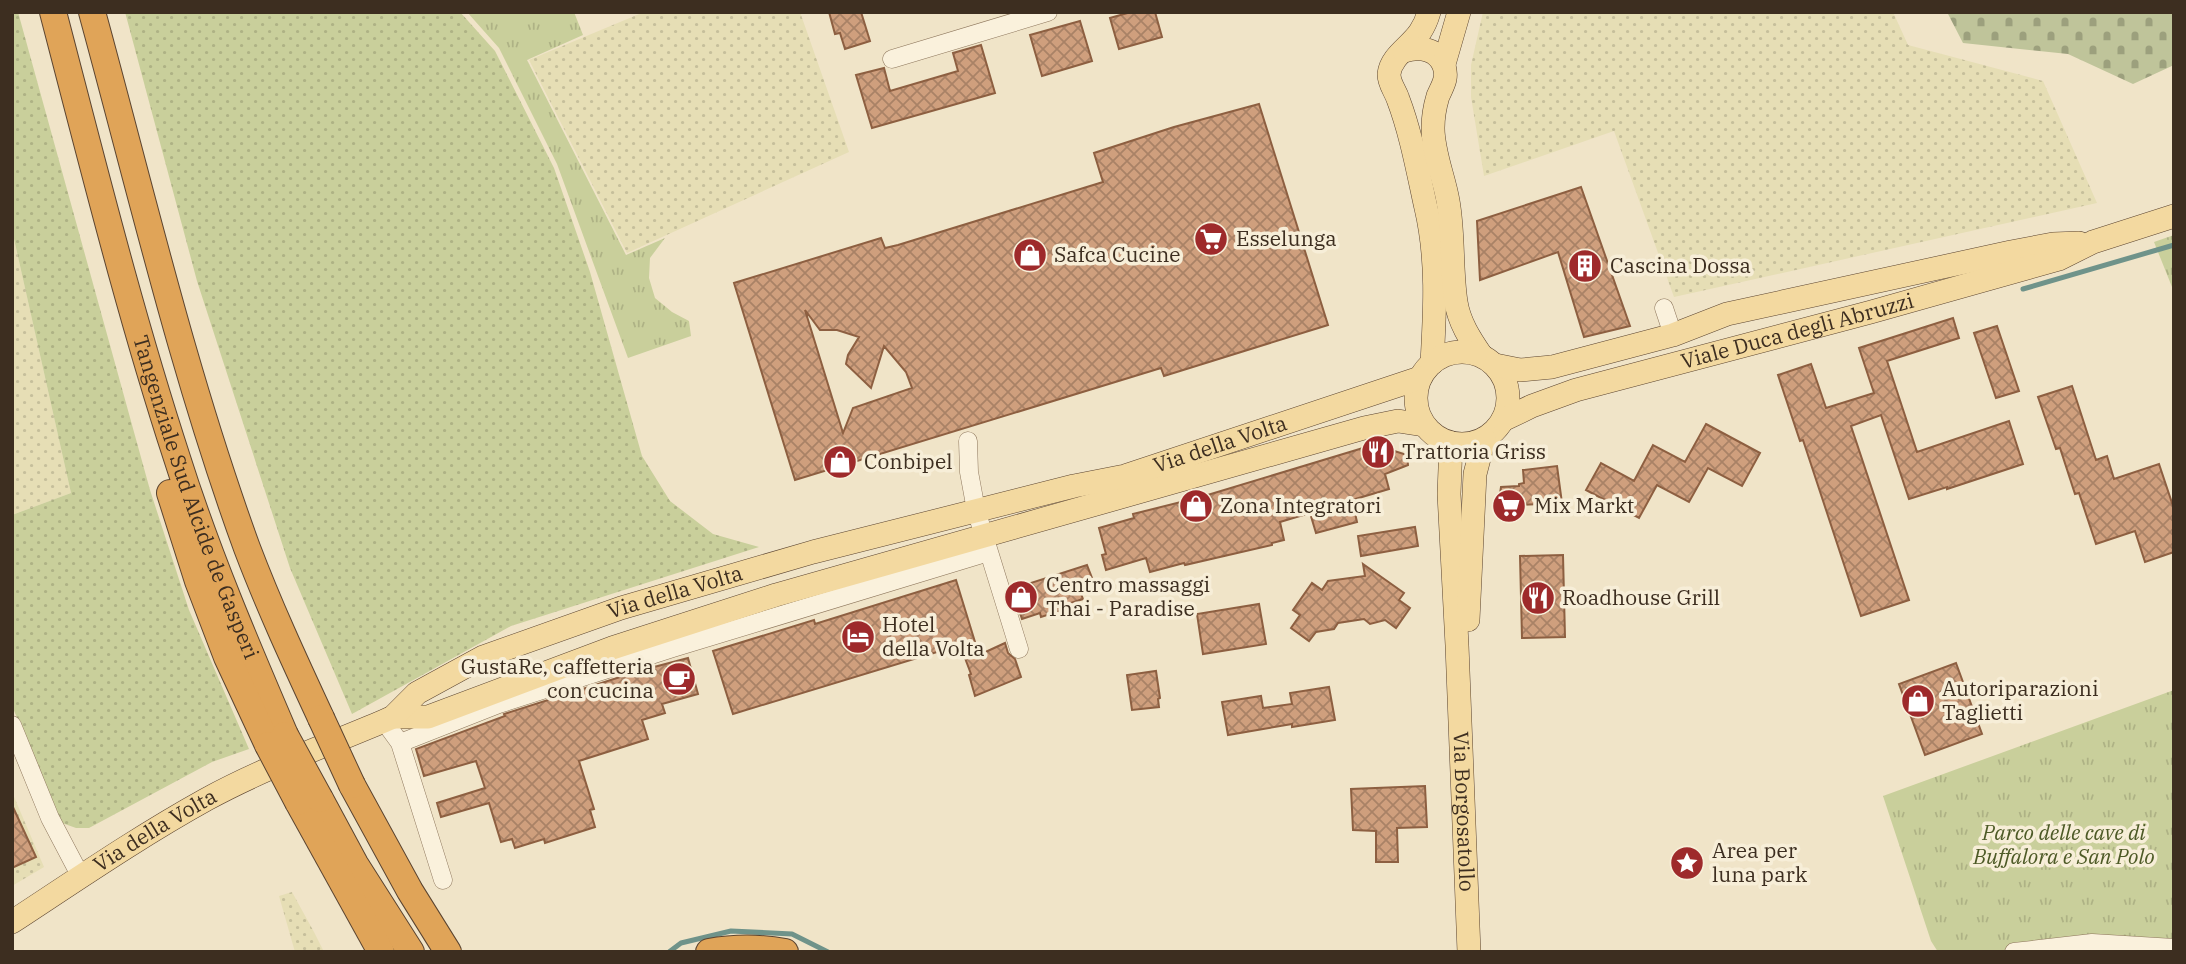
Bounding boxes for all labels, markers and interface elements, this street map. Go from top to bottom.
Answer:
supermarket icon: Esselunga [1192,220,1230,258]
place label: Esselunga [1236,224,1337,252]
shop icon: Safca Cucine [1011,236,1049,274]
place label: Safca Cucine [1054,240,1181,268]
building icon: Cascina Dossa [1566,247,1604,285]
place label: Cascina Dossa [1610,251,1751,279]
street label: Viale Duca degli Abruzzi [1678,286,1917,375]
street label: Tangenziale Sud Alcide de Gasperi [127,332,266,663]
street label: Via della Volta [1149,408,1290,479]
restaurant icon: Trattoria Griss [1359,433,1397,471]
place label: Trattoria Griss [1402,437,1546,465]
shop icon: Conbipel [821,443,859,481]
place label: Conbipel [864,447,953,475]
shop icon: Zona Integratori [1177,487,1215,525]
supermarket icon: Mix Markt [1490,487,1528,525]
place label: Zona Integratori [1220,491,1381,519]
place label: Mix Markt [1534,491,1634,519]
street label: Via della Volta [604,558,746,625]
place label: Centro massaggi Thai - Paradise [1046,570,1210,622]
shop icon: Centro massaggi Thai - Paradise [1002,578,1040,616]
restaurant icon: Roadhouse Grill [1519,579,1557,617]
place label: Roadhouse Grill [1562,583,1720,611]
place label: Hotel della Volta [882,610,985,662]
hotel icon: Hotel della Volta [839,618,877,656]
place label: GustaRe, caffetteria con cucina [461,652,654,704]
cafe icon: GustaRe, caffetteria con cucina [660,660,698,698]
place label: Autoriparazioni Taglietti [1942,674,2099,726]
shop icon: Autoriparazioni Taglietti [1899,682,1937,720]
street label: Via Borgosatollo [1447,731,1482,892]
street label: Via della Volta [88,781,221,878]
park label: Parco delle cave di Buffalora e San Polo [1972,818,2155,870]
place label: Area per luna park [1712,836,1808,888]
place icon: Area per luna park [1668,844,1706,882]

